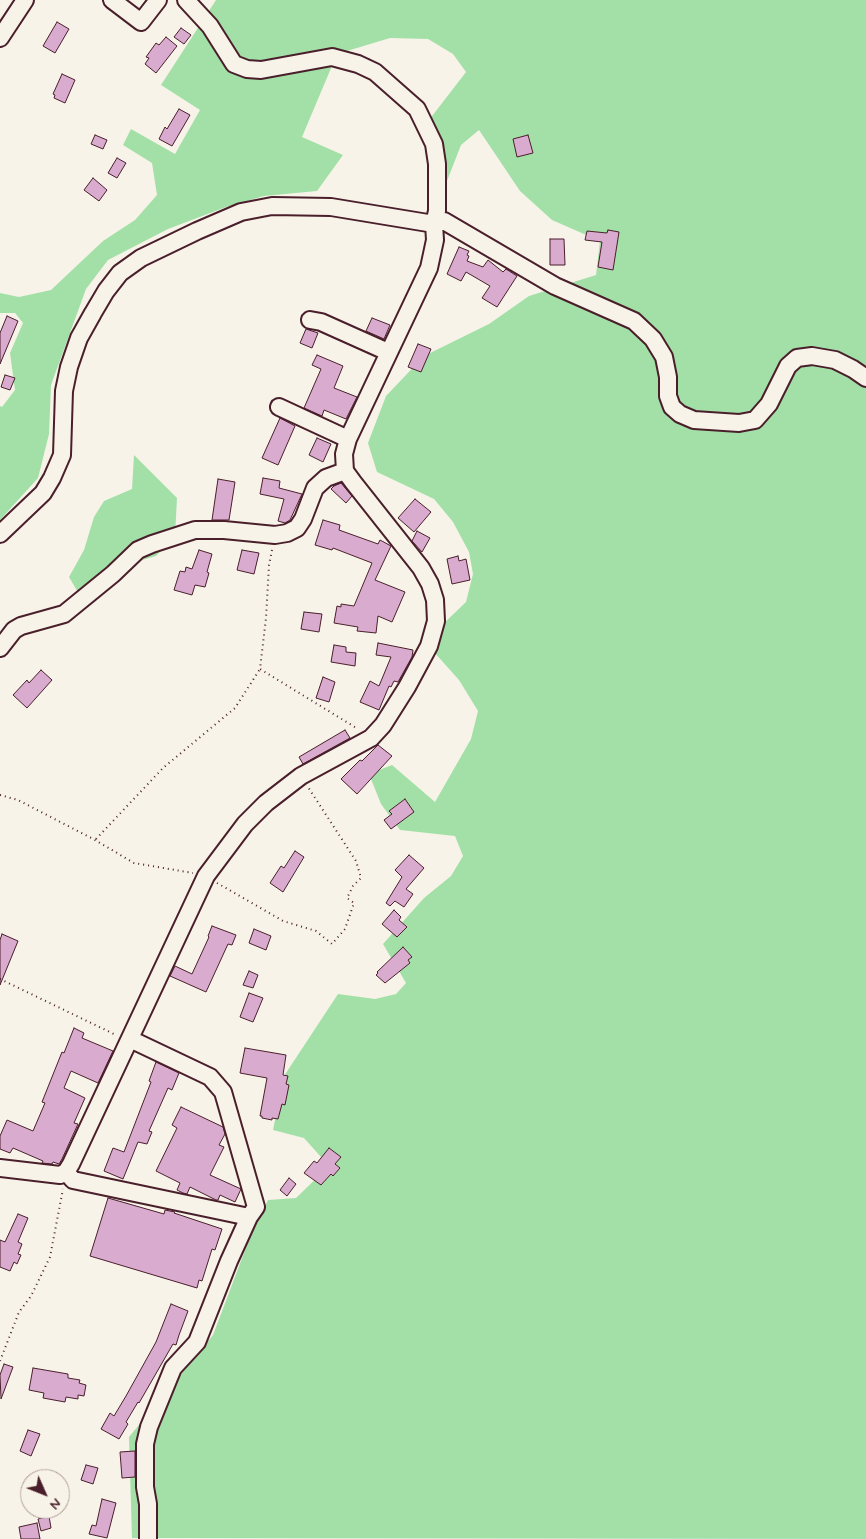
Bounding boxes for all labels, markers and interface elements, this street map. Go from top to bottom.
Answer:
north arrow [20,1469,70,1519]
text: N [45,1494,65,1513]

